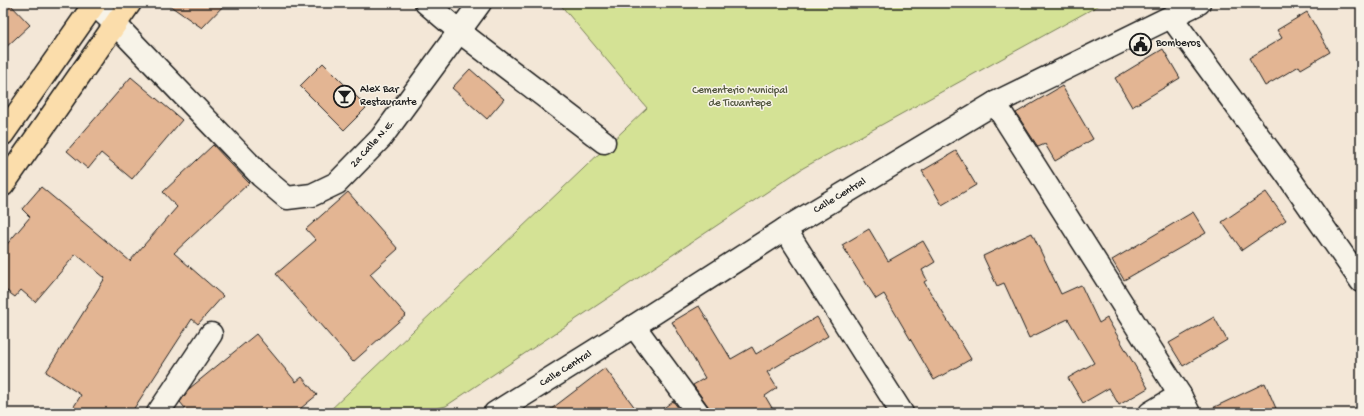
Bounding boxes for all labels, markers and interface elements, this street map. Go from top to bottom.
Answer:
public building icon: Bomberos [1127,31,1153,57]
place label: Bomberos [1155,38,1201,50]
bar icon: Alex Bar Restaurante [332,83,358,109]
place label: Alex Bar Restaurante [360,84,417,109]
park label: Cementerio Municipal de Ticuantepe [692,85,788,110]
street label: 2a Calle N.E. [348,118,398,170]
street label: Calle Central [812,175,869,216]
street label: Calle Central [538,348,595,390]

